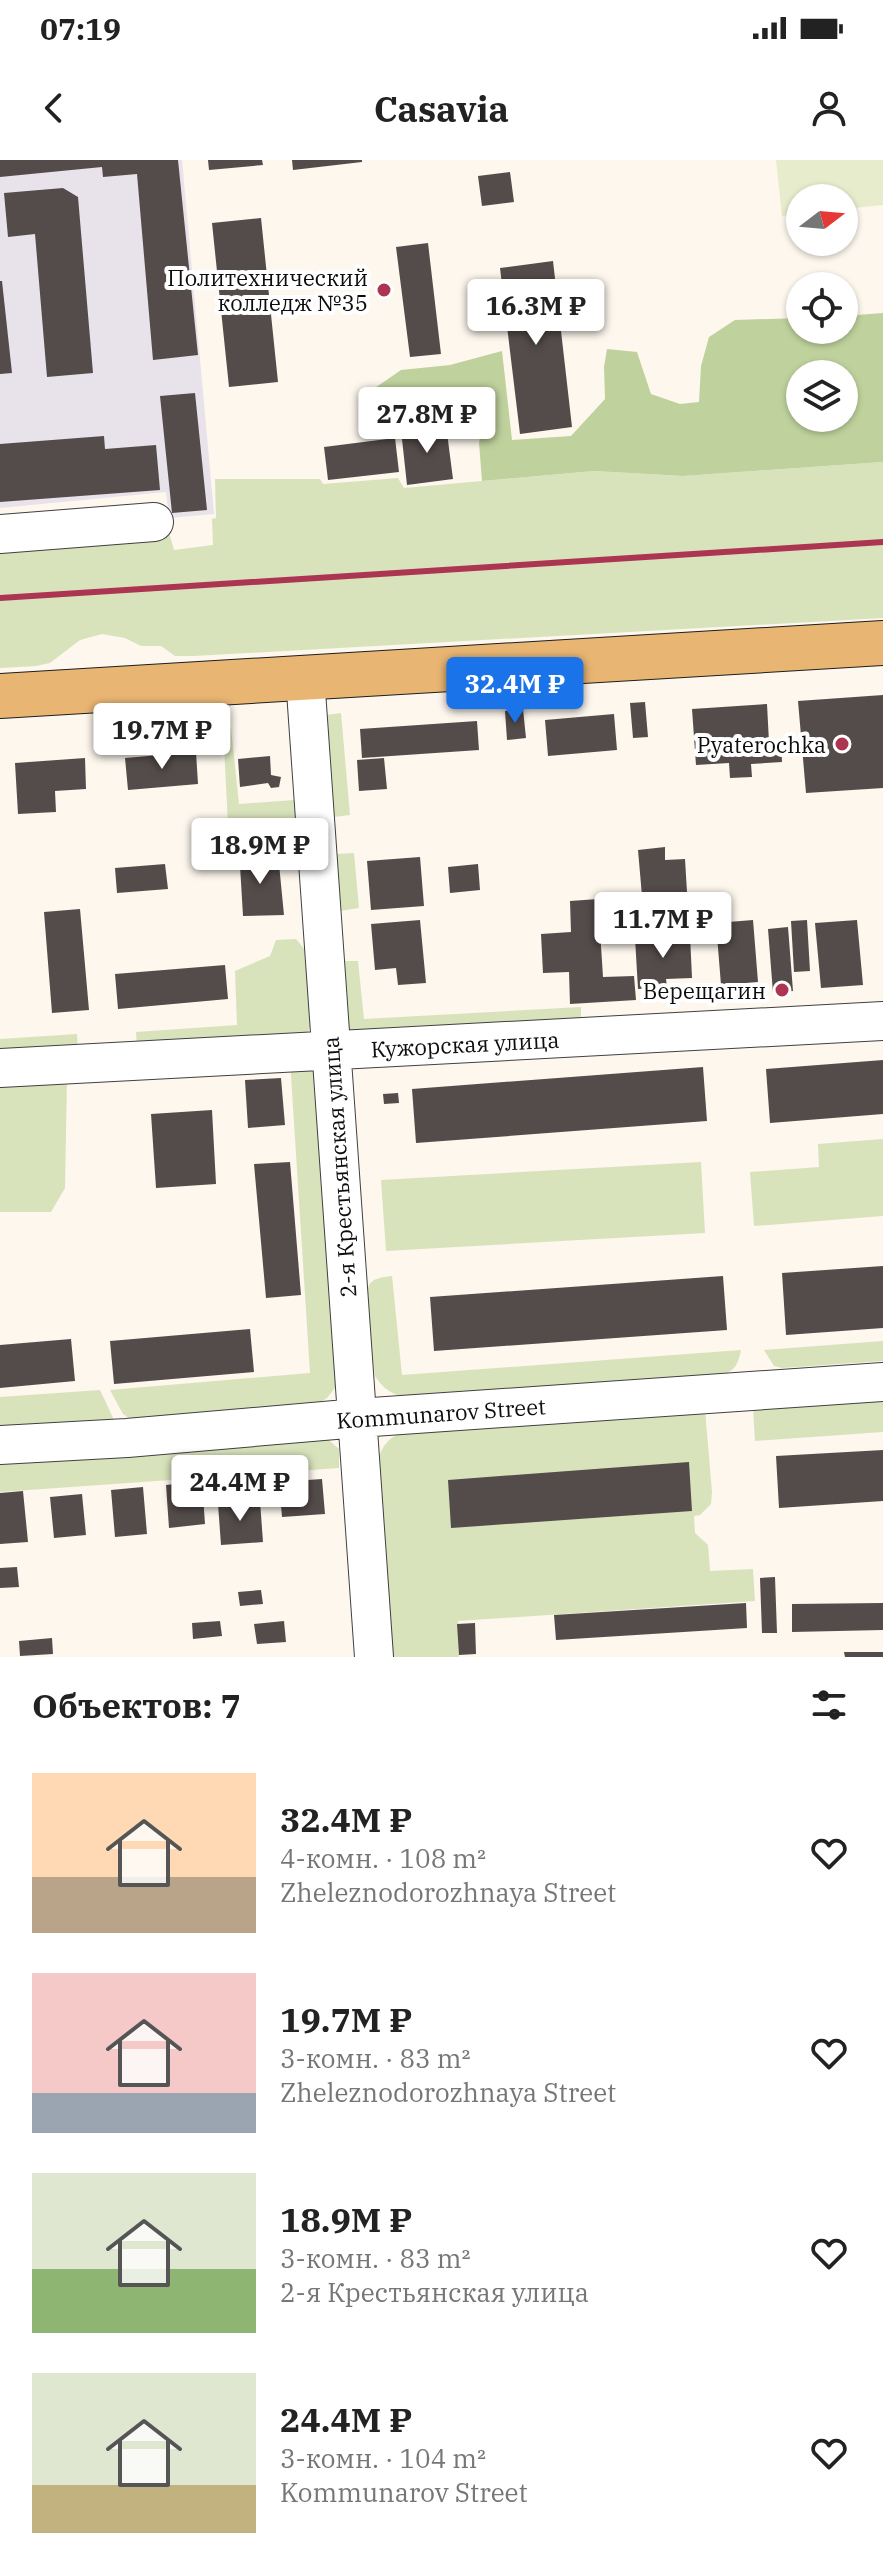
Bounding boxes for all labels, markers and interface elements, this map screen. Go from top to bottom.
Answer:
text: 07:19 [40,9,121,48]
text: Casavia [374,85,509,132]
icon: back [32,86,76,130]
icon: person [807,86,851,130]
north arrow [786,184,858,256]
map controls [786,184,858,432]
place label: Политехнический колледж №35 [167,263,368,317]
button: locate [786,272,858,344]
pin: 16.3M ₽ [462,279,610,347]
marker: Политехнический колледж №35 [375,281,393,299]
text: 16.3M ₽ [485,288,587,322]
button: layers [786,360,858,432]
pin: 27.8M ₽ [353,387,501,455]
text: 27.8M ₽ [376,396,478,430]
pin: 32.4M ₽ [441,657,589,725]
text: 32.4M ₽ [464,666,566,700]
pin: 19.7M ₽ [88,703,236,771]
text: 19.7M ₽ [111,712,213,746]
place label: Pyaterochka [697,730,826,759]
marker: Pyaterochka [833,735,851,753]
pin: 18.9M ₽ [186,818,334,886]
text: 18.9M ₽ [209,827,311,861]
pin: 11.7M ₽ [589,892,737,960]
text: 11.7M ₽ [612,901,714,935]
place label: Верещагин [643,976,766,1005]
marker: Верещагин [773,981,791,999]
street label: Кужорская улица [370,1025,560,1063]
street label: 2-я Крестьянская улица [315,1036,363,1298]
street label: Kommunarov Street [335,1391,547,1435]
pin: 24.4M ₽ [166,1455,314,1523]
text: 24.4M ₽ [189,1464,291,1498]
text: Объектов: 7 [32,1683,241,1727]
icon: filters [807,1683,851,1727]
text: 32.4M ₽ [280,1797,412,1841]
icon: home [96,1805,192,1901]
icon: heart [807,1831,851,1875]
text: 4-комн. · 108 m² [280,1841,486,1875]
text: Zheleznodorozhnaya Street [280,1875,616,1909]
text: 19.7M ₽ [280,1997,412,2041]
icon: home [96,2005,192,2101]
icon: heart [807,2031,851,2075]
text: 3-комн. · 83 m² [280,2041,471,2075]
text: Zheleznodorozhnaya Street [280,2075,616,2109]
text: 18.9M ₽ [280,2197,412,2241]
icon: home [96,2205,192,2301]
icon: heart [807,2231,851,2275]
text: 3-комн. · 83 m² [280,2241,471,2275]
text: 2-я Крестьянская улица [280,2275,589,2309]
text: 24.4M ₽ [280,2397,412,2441]
icon: home [96,2405,192,2501]
icon: heart [807,2431,851,2475]
text: 3-комн. · 104 m² [280,2441,486,2475]
text: Kommunarov Street [280,2475,528,2509]

